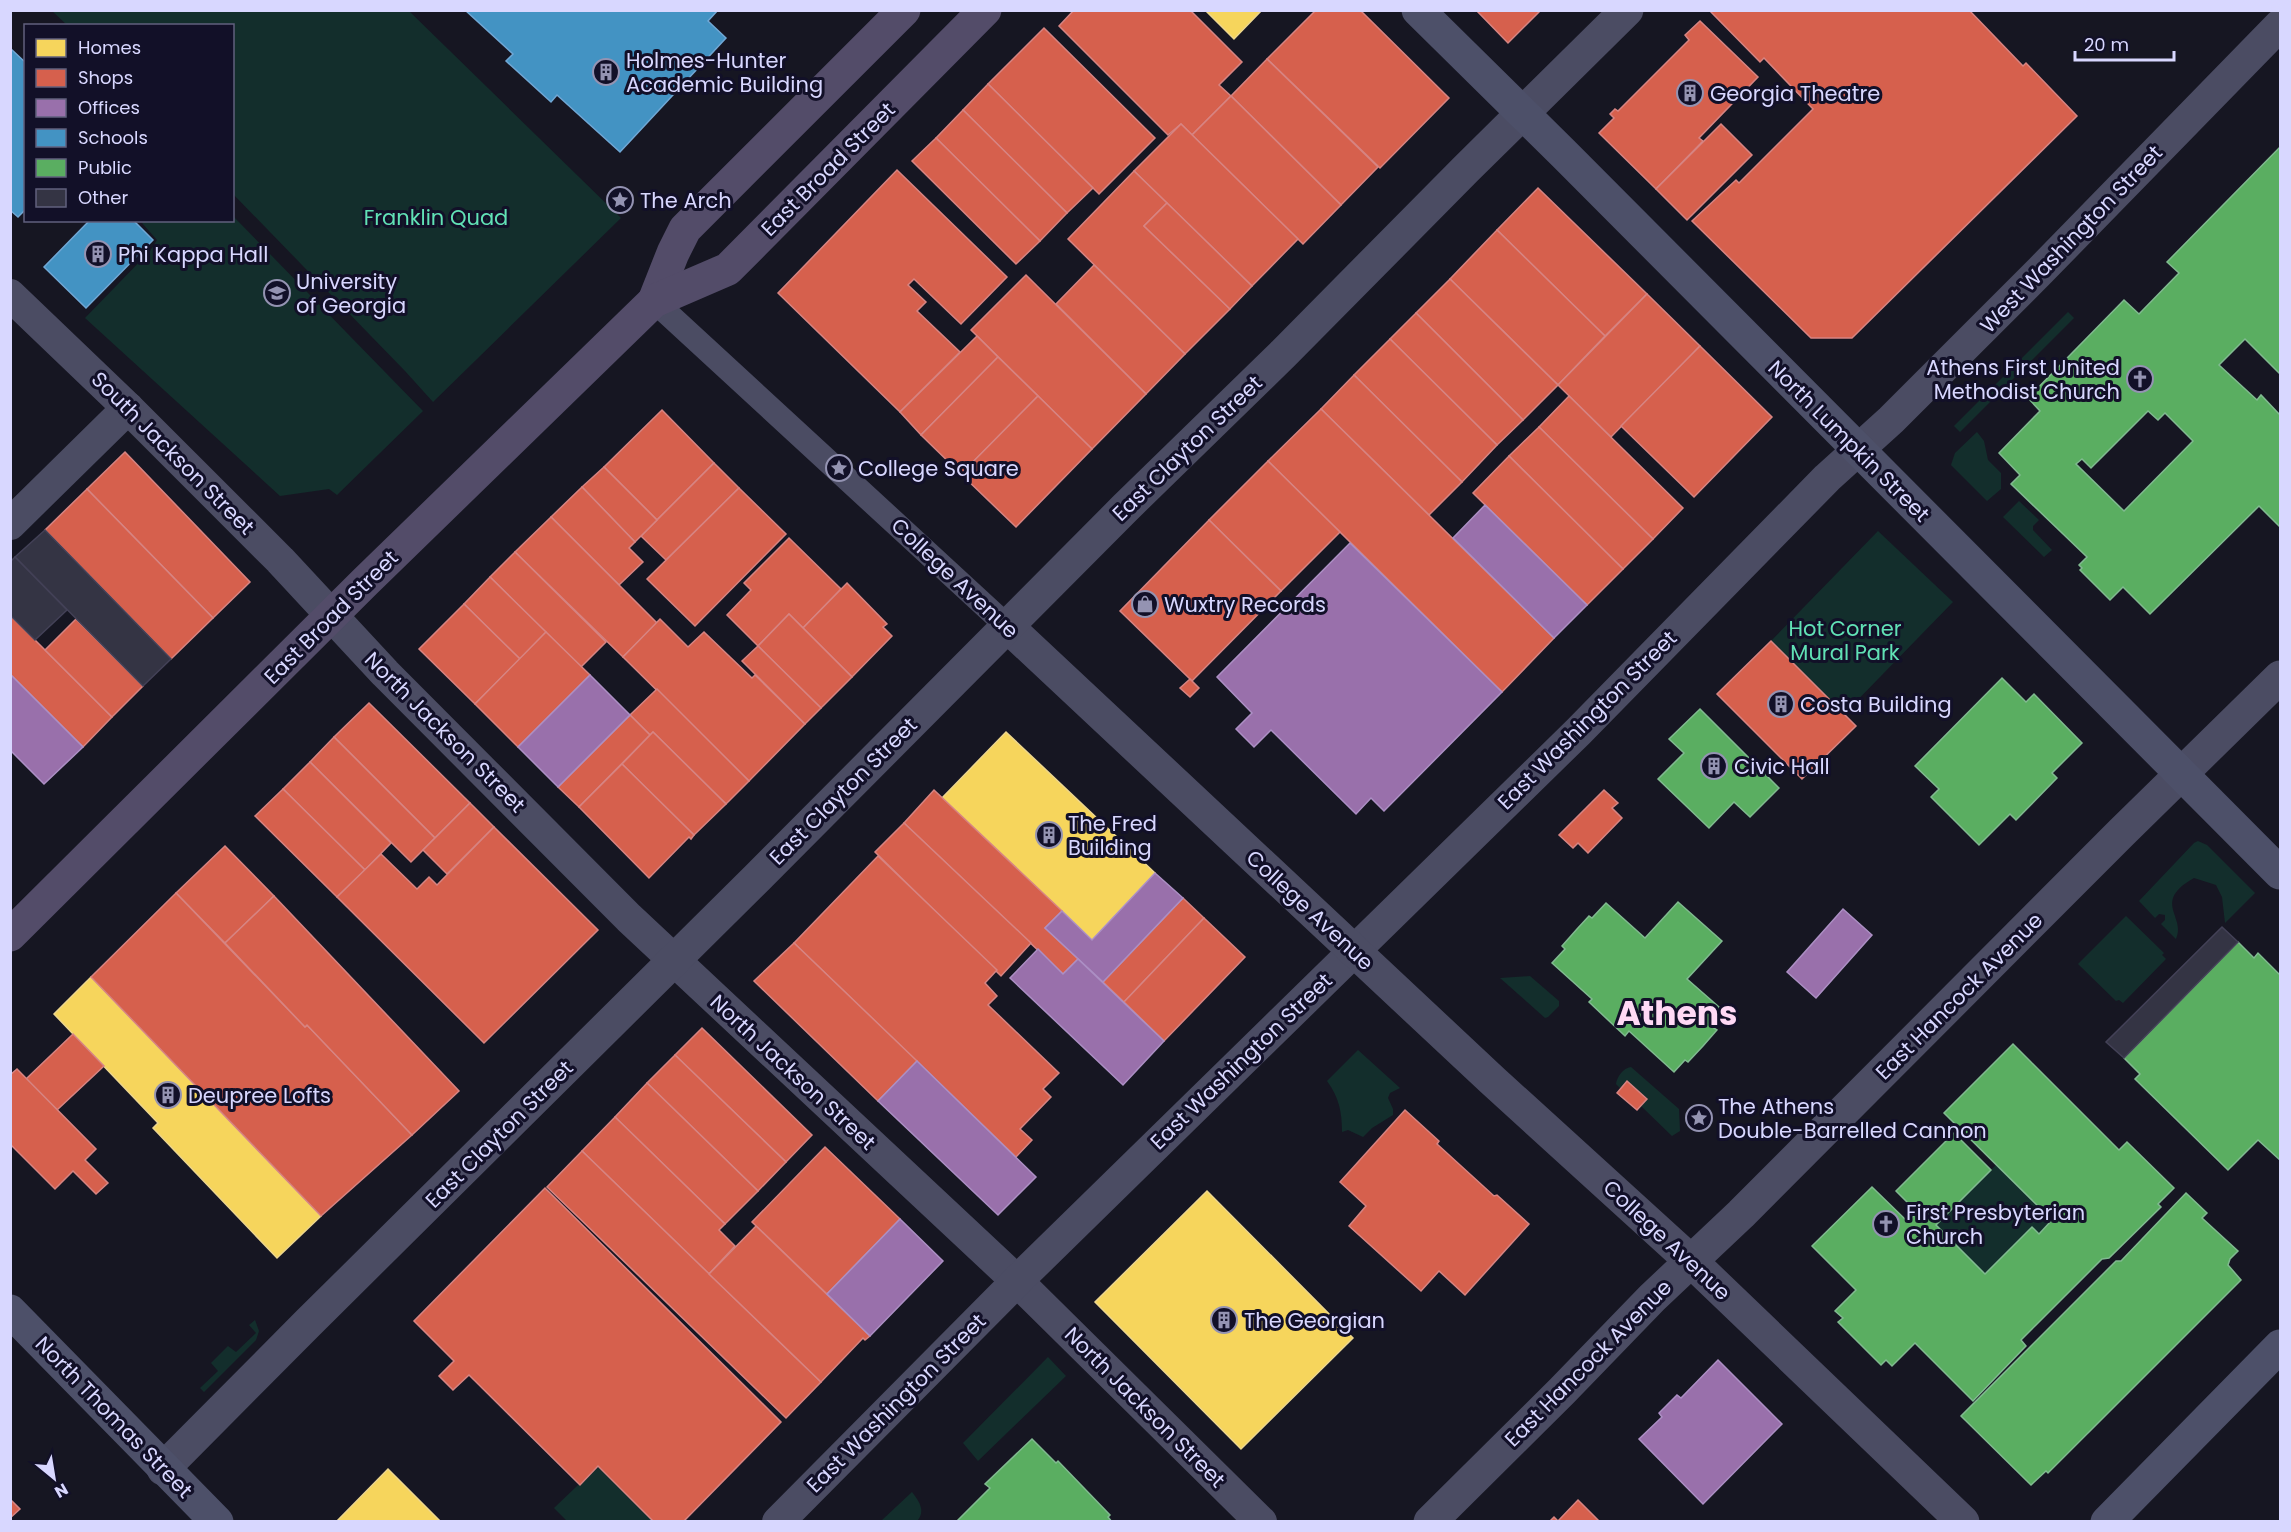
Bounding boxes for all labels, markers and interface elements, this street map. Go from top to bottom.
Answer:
legend [24,24,234,222]
scale bar [2075,24,2174,62]
text: 20 m [2084,32,2129,57]
text: Homes [78,35,141,60]
place label: Holmes-Hunter Academic Building [626,46,823,99]
building icon: Holmes-Hunter Academic Building [591,57,621,87]
text: Shops [78,65,133,90]
building icon: Georgia Theatre [1675,78,1705,108]
place label: Georgia Theatre [1710,79,1880,108]
text: Offices [78,95,140,120]
street label: East Broad Street [755,96,901,242]
text: Schools [78,125,148,150]
street label: West Washington Street [1973,139,2169,339]
text: Public [78,155,132,180]
text: Other [78,185,128,210]
place icon: The Arch [605,185,635,215]
place label: The Arch [640,186,732,215]
park label: Franklin Quad [364,203,508,232]
building icon: Phi Kappa Hall [83,239,113,269]
place label: Phi Kappa Hall [118,240,268,269]
place label: University of Georgia [296,267,406,320]
school or university icon: University of Georgia [262,278,292,308]
place label: Athens First United Methodist Church [1926,353,2120,406]
street label: North Lumpkin Street [1762,354,1936,528]
church icon: Athens First United Methodist Church [2125,364,2155,394]
street label: South Jackson Street [85,365,261,541]
street label: East Clayton Street [1106,369,1268,527]
place icon: College Square [824,453,854,483]
place label: College Square [858,454,1019,483]
street label: College Avenue [885,511,1025,645]
street label: East Broad Street [258,544,404,690]
shop icon: Wuxtry Records [1130,589,1160,619]
place label: Wuxtry Records [1164,590,1326,619]
park label: Hot Corner Mural Park [1788,614,1902,667]
street label: East Washington Street [1491,624,1683,816]
street label: North Jackson Street [358,645,532,819]
building icon: Costa Building [1766,689,1796,719]
place label: Costa Building [1800,690,1952,719]
street label: East Clayton Street [763,711,923,871]
building icon: Civic Hall [1699,751,1729,781]
place label: Civic Hall [1734,752,1830,781]
place label: The Fred Building [1068,809,1157,862]
building icon: The Fred Building [1034,820,1064,850]
street label: College Avenue [1240,843,1380,977]
street label: East Hancock Avenue [1869,906,2049,1086]
street label: East Washington Street [1144,966,1338,1156]
street label: North Jackson Street [704,988,882,1156]
district label: Athens [1617,990,1737,1037]
street label: East Clayton Street [419,1054,579,1214]
building icon: Deupree Lofts [153,1080,183,1110]
place label: Deupree Lofts [188,1081,331,1110]
place label: The Athens Double-Barrelled Cannon [1718,1092,1987,1145]
place icon: The Athens Double-Barrelled Cannon [1684,1103,1714,1133]
street label: College Avenue [1597,1173,1737,1307]
place label: First Presbyterian Church [1906,1198,2085,1251]
church icon: First Presbyterian Church [1871,1209,1901,1239]
street label: East Hancock Avenue [1498,1273,1678,1453]
building icon: The Georgian [1209,1305,1239,1335]
place label: The Georgian [1244,1306,1385,1335]
street label: East Washington Street [800,1307,992,1499]
street label: North Jackson Street [1058,1320,1232,1494]
street label: North Thomas Street [30,1331,198,1503]
north arrow [24,1448,84,1508]

